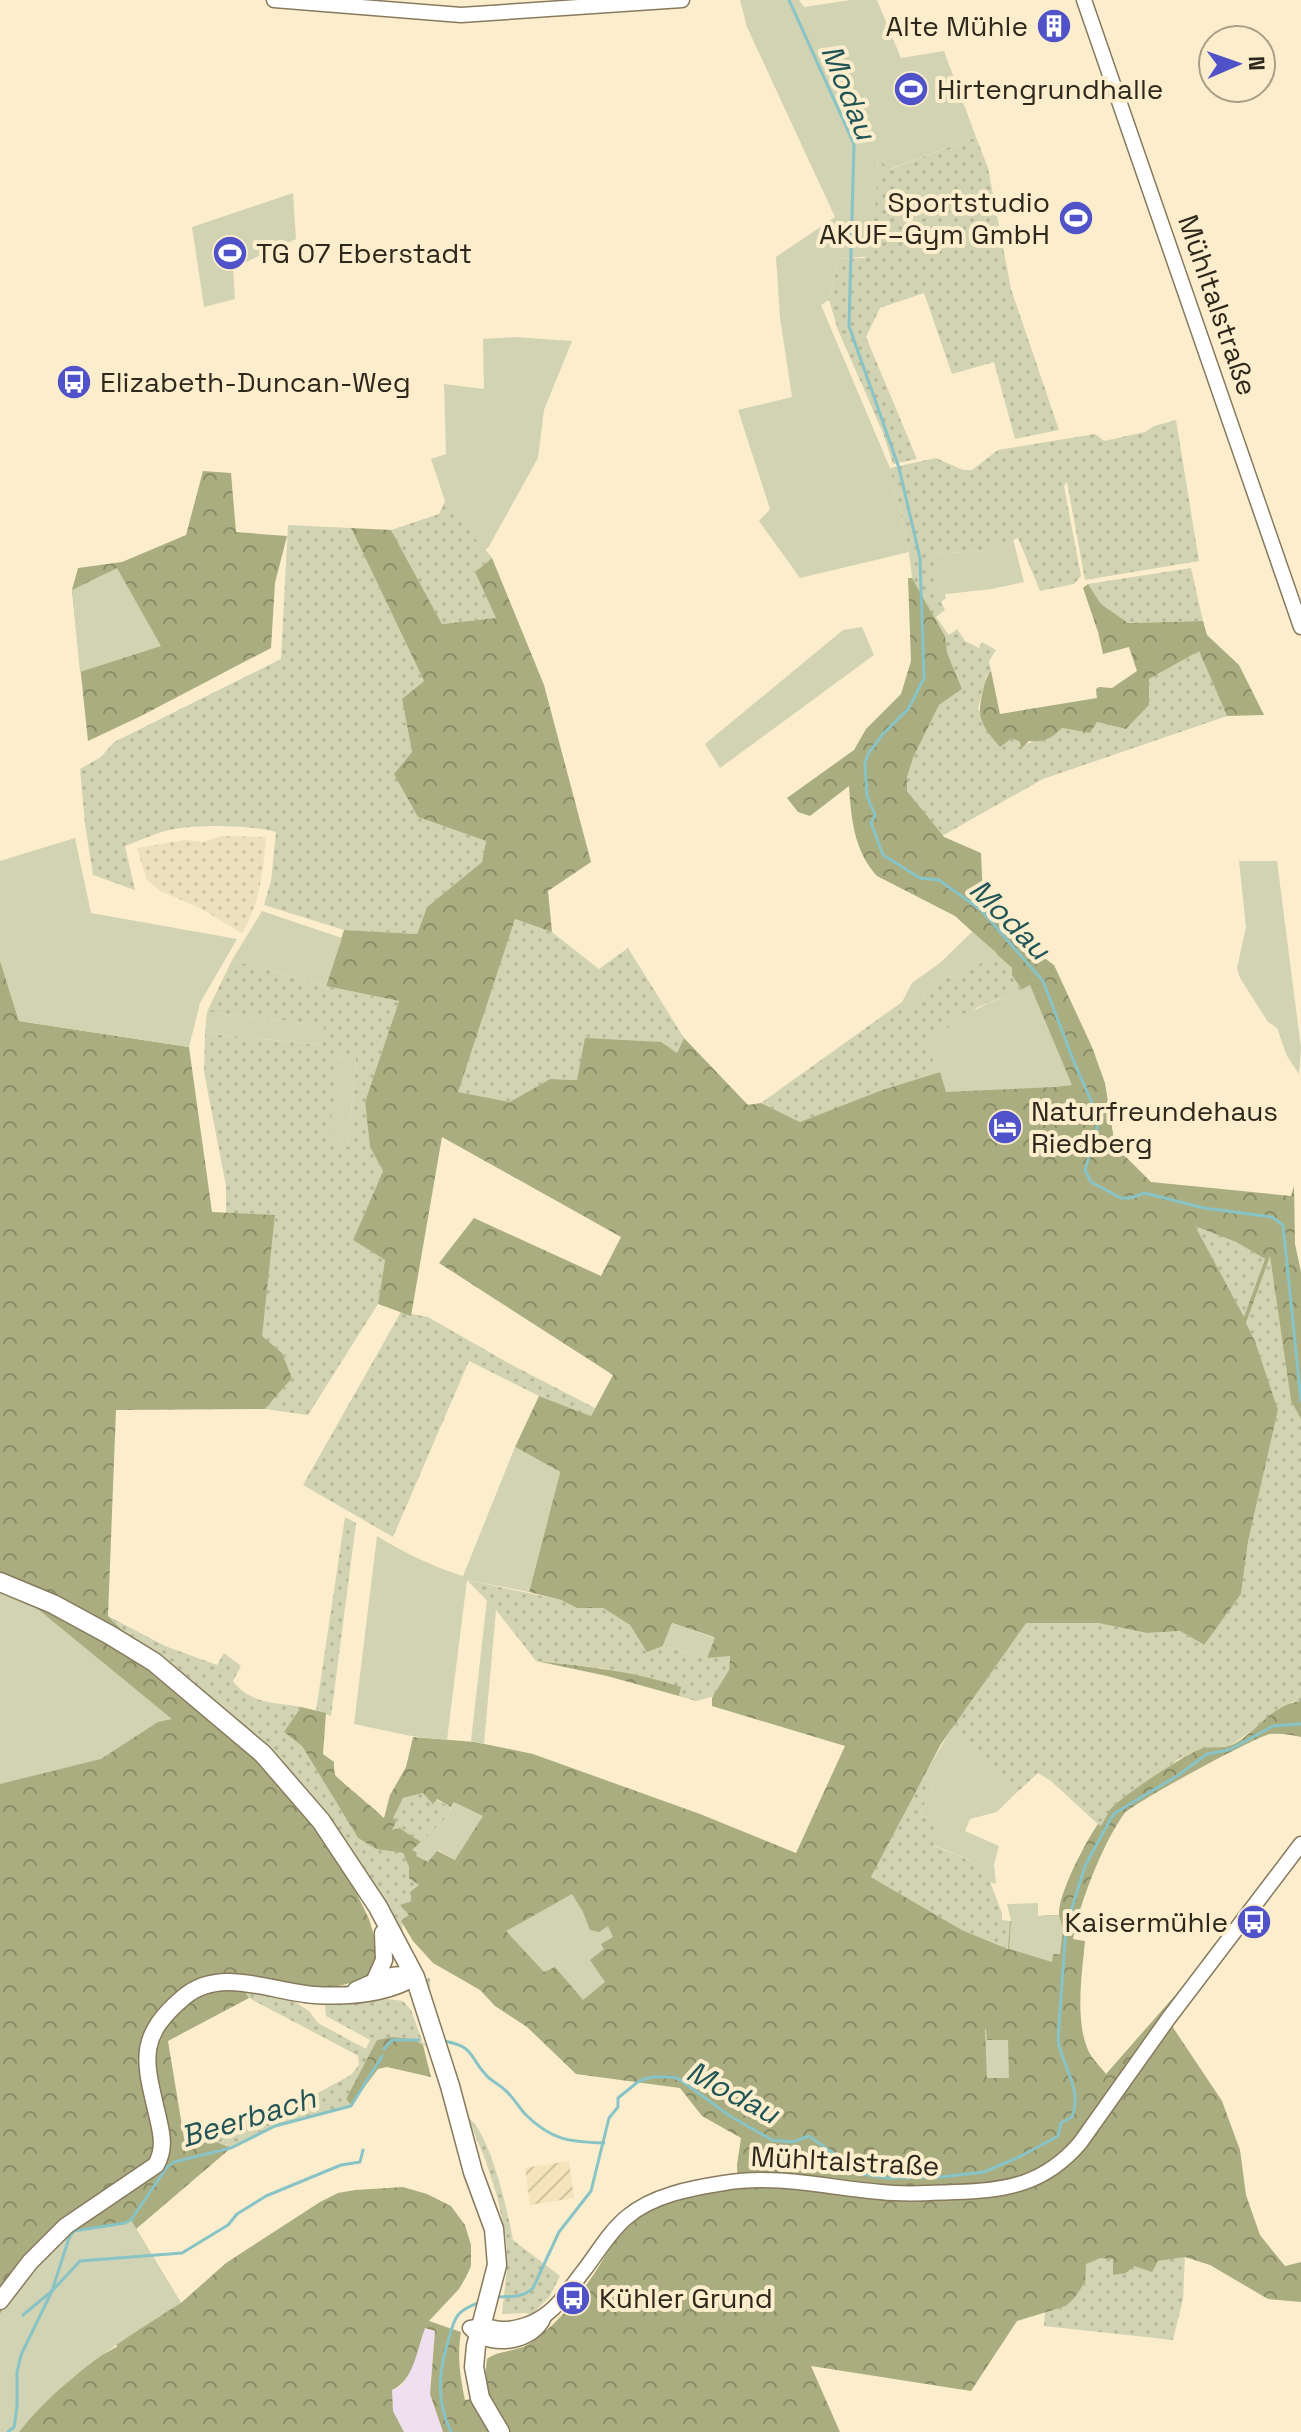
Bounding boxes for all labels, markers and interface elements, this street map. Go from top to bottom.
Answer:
building icon: Alte Mühle [1035,7,1073,45]
place label: Alte Mühle [885,8,1028,44]
north arrow [1197,24,1277,104]
water label: Modau [812,39,886,147]
text: N [1243,55,1271,71]
sports icon: Hirtengrundhalle [892,70,930,108]
place label: Hirtengrundhalle [937,71,1163,107]
place label: Sportstudio AKUF–Gym GmbH [819,184,1050,252]
sports icon: Sportstudio AKUF–Gym GmbH [1057,199,1095,237]
street label: Mühltalstraße [1170,210,1266,400]
sports icon: TG 07 Eberstadt [211,234,249,272]
place label: TG 07 Eberstadt [256,235,472,271]
bus stop icon: Elizabeth-Duncan-Weg [55,363,93,401]
place label: Elizabeth-Duncan-Weg [100,364,411,400]
water label: Modau [961,870,1060,969]
place label: Naturfreundehaus Riedberg [1031,1093,1278,1161]
hotel icon: Naturfreundehaus Riedberg [986,1108,1024,1146]
bus stop icon: Kaisermühle [1235,1903,1273,1941]
place label: Kaisermühle [1064,1904,1228,1940]
water label: Modau [680,2052,787,2133]
water label: Beerbach [176,2078,321,2156]
street label: Mühltalstraße [750,2138,940,2184]
bus stop icon: Kühler Grund [554,2279,592,2317]
place label: Kühler Grund [599,2280,773,2316]

